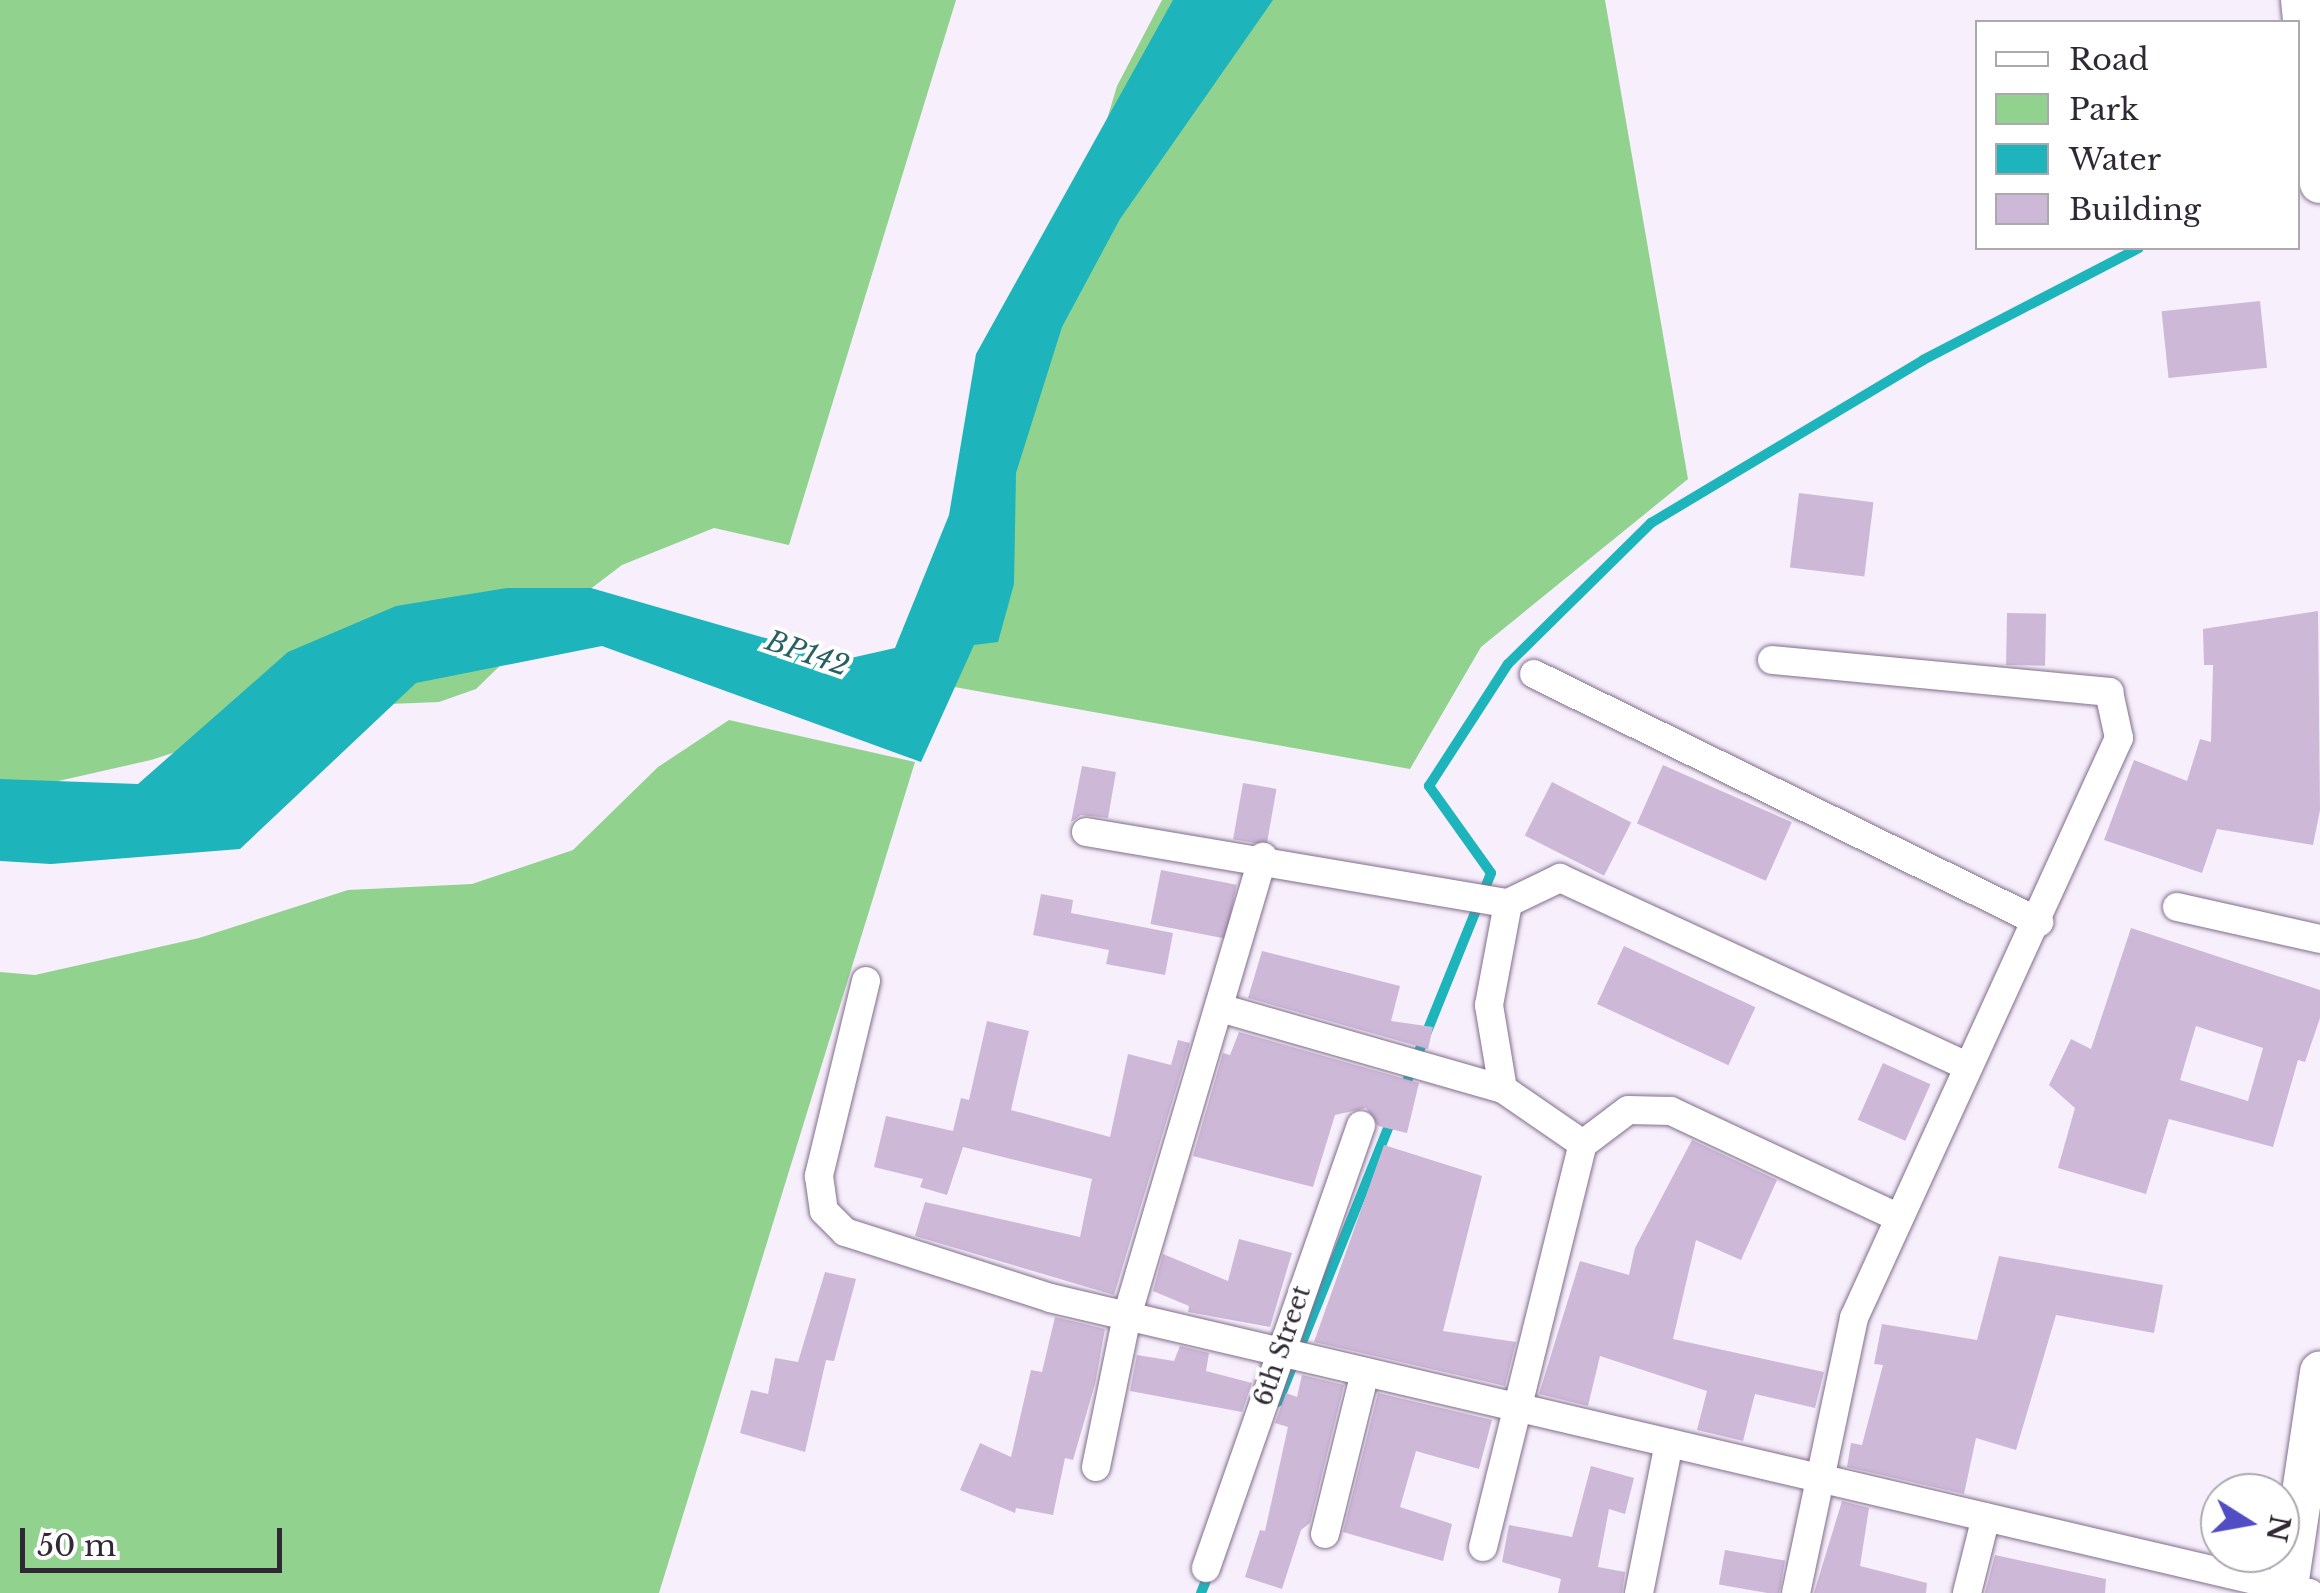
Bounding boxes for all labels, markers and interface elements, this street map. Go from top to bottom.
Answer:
legend [1975,20,2300,250]
text: Road [2069,41,2149,78]
text: Park [2069,91,2139,128]
text: Water [2069,141,2161,178]
text: Building [2069,191,2201,228]
water label: BP142 [761,624,853,684]
street label: 6th Street [1248,1282,1318,1410]
north arrow [2200,1473,2300,1573]
scale bar [25,1508,288,1570]
text: N [2258,1512,2298,1545]
text: 50 m [37,1527,116,1564]

